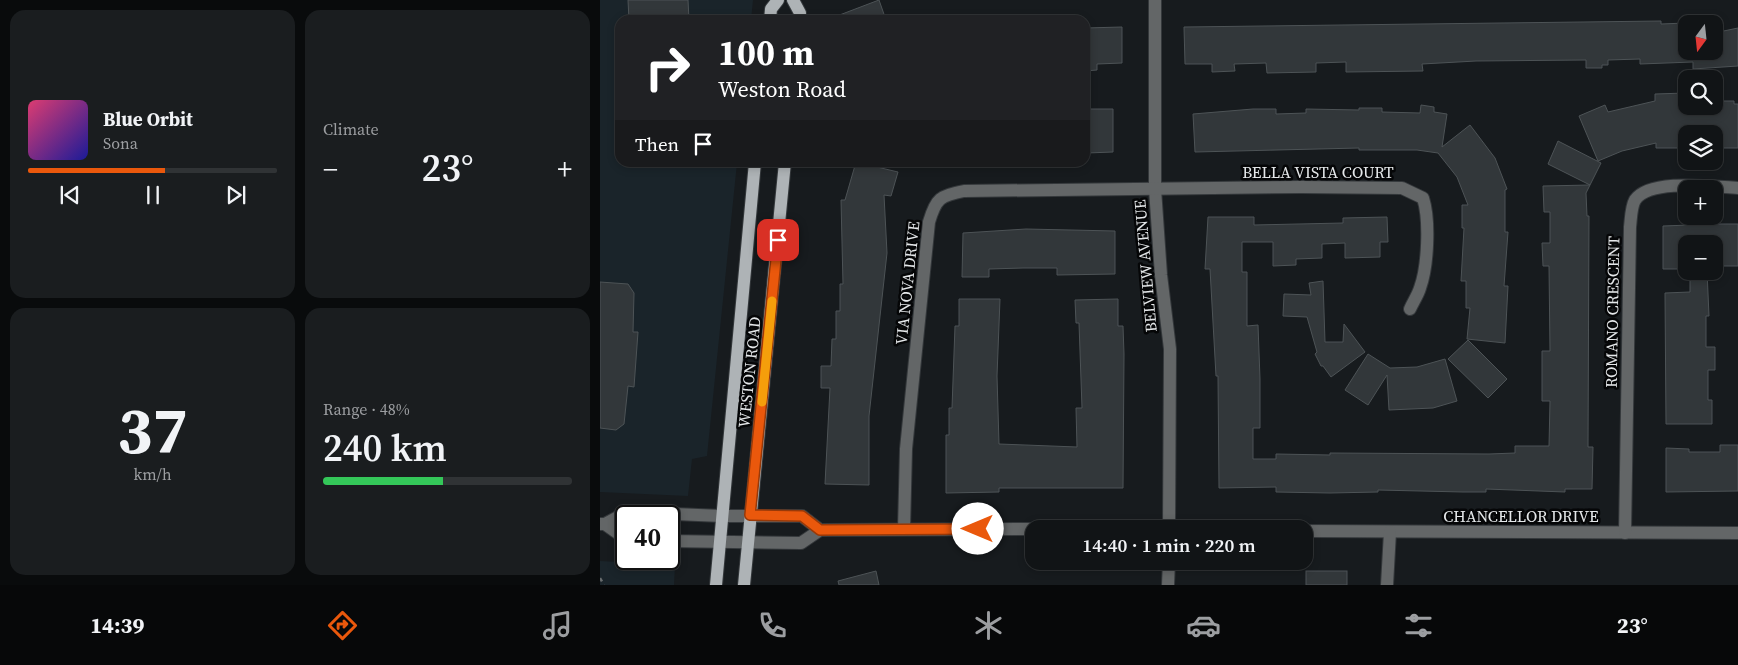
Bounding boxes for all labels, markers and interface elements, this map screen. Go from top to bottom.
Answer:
north arrow [1678,15,1722,60]
map controls [1678,15,1723,280]
text: 100 m [718,29,814,77]
icon: right [635,35,700,100]
button: search [1678,70,1723,115]
text: Weston Road [718,74,846,104]
text: Blue Orbit [103,106,193,132]
text: Climate [323,118,379,140]
button: layers [1678,125,1723,170]
icon: arrive [689,130,717,158]
text: Then [635,131,679,157]
text: Sona [103,132,138,154]
text: 23° [422,142,473,194]
text: − [323,150,338,188]
text: + [557,150,572,188]
street label: BELLA VISTA COURT [1242,161,1394,183]
button: + [1678,180,1723,225]
icon: previous [56,181,84,209]
icon: pause [139,181,167,209]
icon: next [222,181,250,209]
street label: BELVIEW AVENUE [1128,198,1162,333]
pin [757,219,799,261]
street label: VIA NOVA DRIVE [890,220,924,346]
icon: arrive [764,226,792,254]
street label: ROMANO CRESCENT [1600,235,1624,388]
button: − [1678,235,1723,280]
street label: WESTON ROAD [732,315,766,429]
text: 37 [117,386,188,475]
text: Range · 48% [323,398,410,420]
text: 240 km [323,422,447,474]
text: km/h [133,463,172,485]
position arrow [951,502,1003,554]
speed limit sign: 40 [615,505,680,570]
street label: CHANCELLOR DRIVE [1443,505,1599,527]
text: 14:40 · 1 min · 220 m [1082,532,1256,558]
icon: directions [325,608,360,643]
icon: music [540,608,575,643]
icon: phone [755,608,790,643]
icon: climate [971,608,1006,643]
icon: car [1186,608,1221,643]
icon: filters [1401,608,1436,643]
text: 14:39 [90,610,144,640]
text: 23° [1617,610,1648,640]

